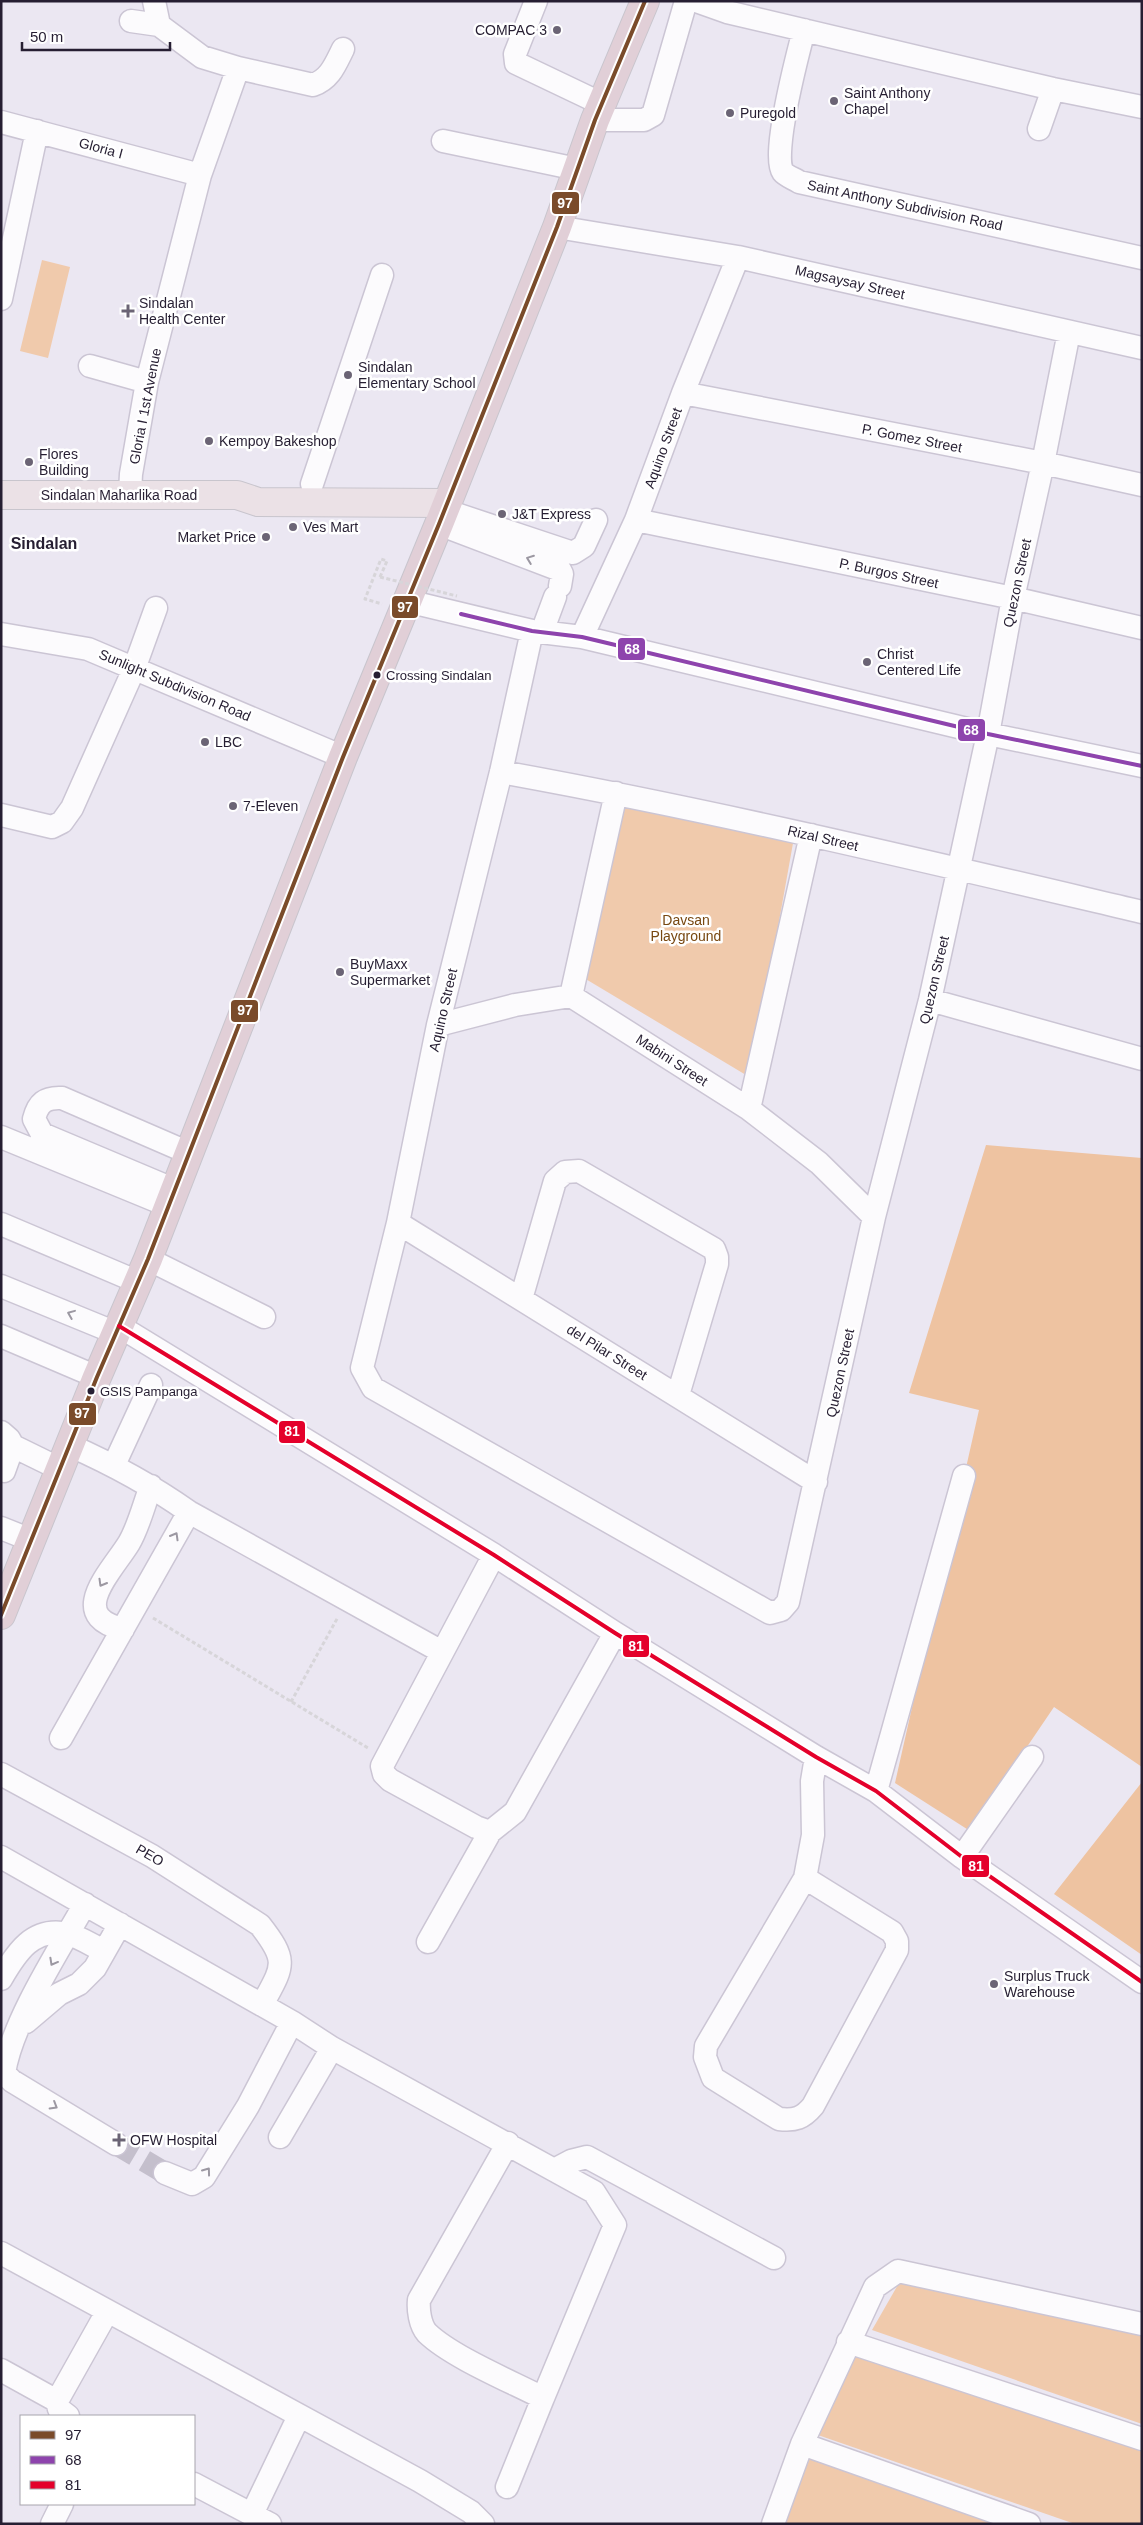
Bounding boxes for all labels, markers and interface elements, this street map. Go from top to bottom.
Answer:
scale bar [22,20,170,52]
place label: COMPAC 3 [475,22,547,38]
marker: COMPAC 3 [551,24,563,36]
text: 50 m [30,28,63,45]
place label: Saint Anthony Chapel [844,85,930,117]
marker: Saint Anthony Chapel [828,95,840,107]
place label: Puregold [740,105,796,121]
marker: Puregold [724,107,736,119]
street label: Gloria I [77,134,125,162]
street label: Saint Anthony Subdivision Road [806,176,1004,234]
line badge: 97 [551,191,580,215]
text: 97 [557,195,573,211]
street label: Magsaysay Street [794,262,906,302]
place label: Sindalan Health Center [139,295,226,327]
marker: Sindalan Health Center [121,304,135,318]
street label: Gloria I 1st Avenue [126,346,164,465]
place label: Sindalan Elementary School [358,359,476,391]
marker: Sindalan Elementary School [342,369,354,381]
street label: Aquino Street [641,405,685,491]
street label: P. Gomez Street [861,420,964,456]
place label: Kempoy Bakeshop [219,433,337,449]
marker: Kempoy Bakeshop [203,435,215,447]
place label: Flores Building [39,446,89,478]
marker: Flores Building [23,456,35,468]
street label: Sindalan Maharlika Road [41,487,197,503]
place label: J&T Express [512,506,591,522]
marker: J&T Express [496,508,508,520]
place label: Ves Mart [303,519,358,535]
marker: Ves Mart [287,521,299,533]
place label: Market Price [177,529,256,545]
marker: Market Price [260,531,272,543]
district label: Sindalan [11,535,77,552]
street label: Quezon Street [1000,537,1034,629]
one-way arrow [526,555,535,565]
street label: P. Burgos Street [838,555,940,591]
line badge: 97 [391,595,419,619]
text: 97 [397,599,413,615]
line badge: 68 [617,637,646,661]
text: 68 [624,641,640,657]
street label: Sunlight Subdivision Road [97,646,253,724]
place label: Christ Centered Life [877,646,961,678]
marker: Christ Centered Life [861,656,873,668]
place label: Crossing Sindalan [386,668,492,683]
marker: Crossing Sindalan [372,670,382,680]
line badge: 68 [957,718,986,742]
text: 68 [963,722,979,738]
place label: LBC [215,734,242,750]
marker: LBC [199,736,211,748]
place label: 7-Eleven [243,798,298,814]
marker: 7-Eleven [227,800,239,812]
street label: Rizal Street [786,822,860,854]
park label: Davsan Playground [651,912,721,944]
street label: Quezon Street [916,934,952,1026]
place label: BuyMaxx Supermarket [350,956,430,988]
marker: BuyMaxx Supermarket [334,966,346,978]
street label: Aquino Street [426,967,460,1053]
line badge: 97 [230,999,259,1023]
text: 97 [237,1002,253,1018]
street label: Mabini Street [633,1031,711,1089]
one-way arrow [67,1310,76,1320]
street label: del Pilar Street [564,1321,650,1383]
street label: Quezon Street [823,1327,857,1419]
place label: GSIS Pampanga [100,1384,198,1399]
marker: GSIS Pampanga [86,1386,96,1396]
line badge: 97 [68,1402,97,1426]
text: 97 [74,1405,90,1421]
line badge: 81 [278,1420,306,1444]
text: 81 [284,1423,300,1439]
one-way arrow [169,1532,179,1541]
one-way arrow [98,1577,108,1586]
line badge: 81 [622,1634,650,1658]
text: 81 [628,1638,644,1654]
street label: PEO [133,1841,167,1869]
line badge: 81 [961,1854,990,1878]
text: 81 [968,1858,984,1874]
one-way arrow [49,1957,59,1966]
place label: Surplus Truck Warehouse [1004,1968,1091,2000]
marker: Surplus Truck Warehouse [988,1978,1000,1990]
one-way arrow [48,2100,57,2109]
place label: OFW Hospital [130,2132,217,2148]
marker: OFW Hospital [112,2133,126,2147]
one-way arrow [201,2167,210,2177]
legend [20,2415,195,2505]
text: 97 [65,2426,82,2443]
text: 68 [65,2451,82,2468]
text: 81 [65,2476,82,2493]

